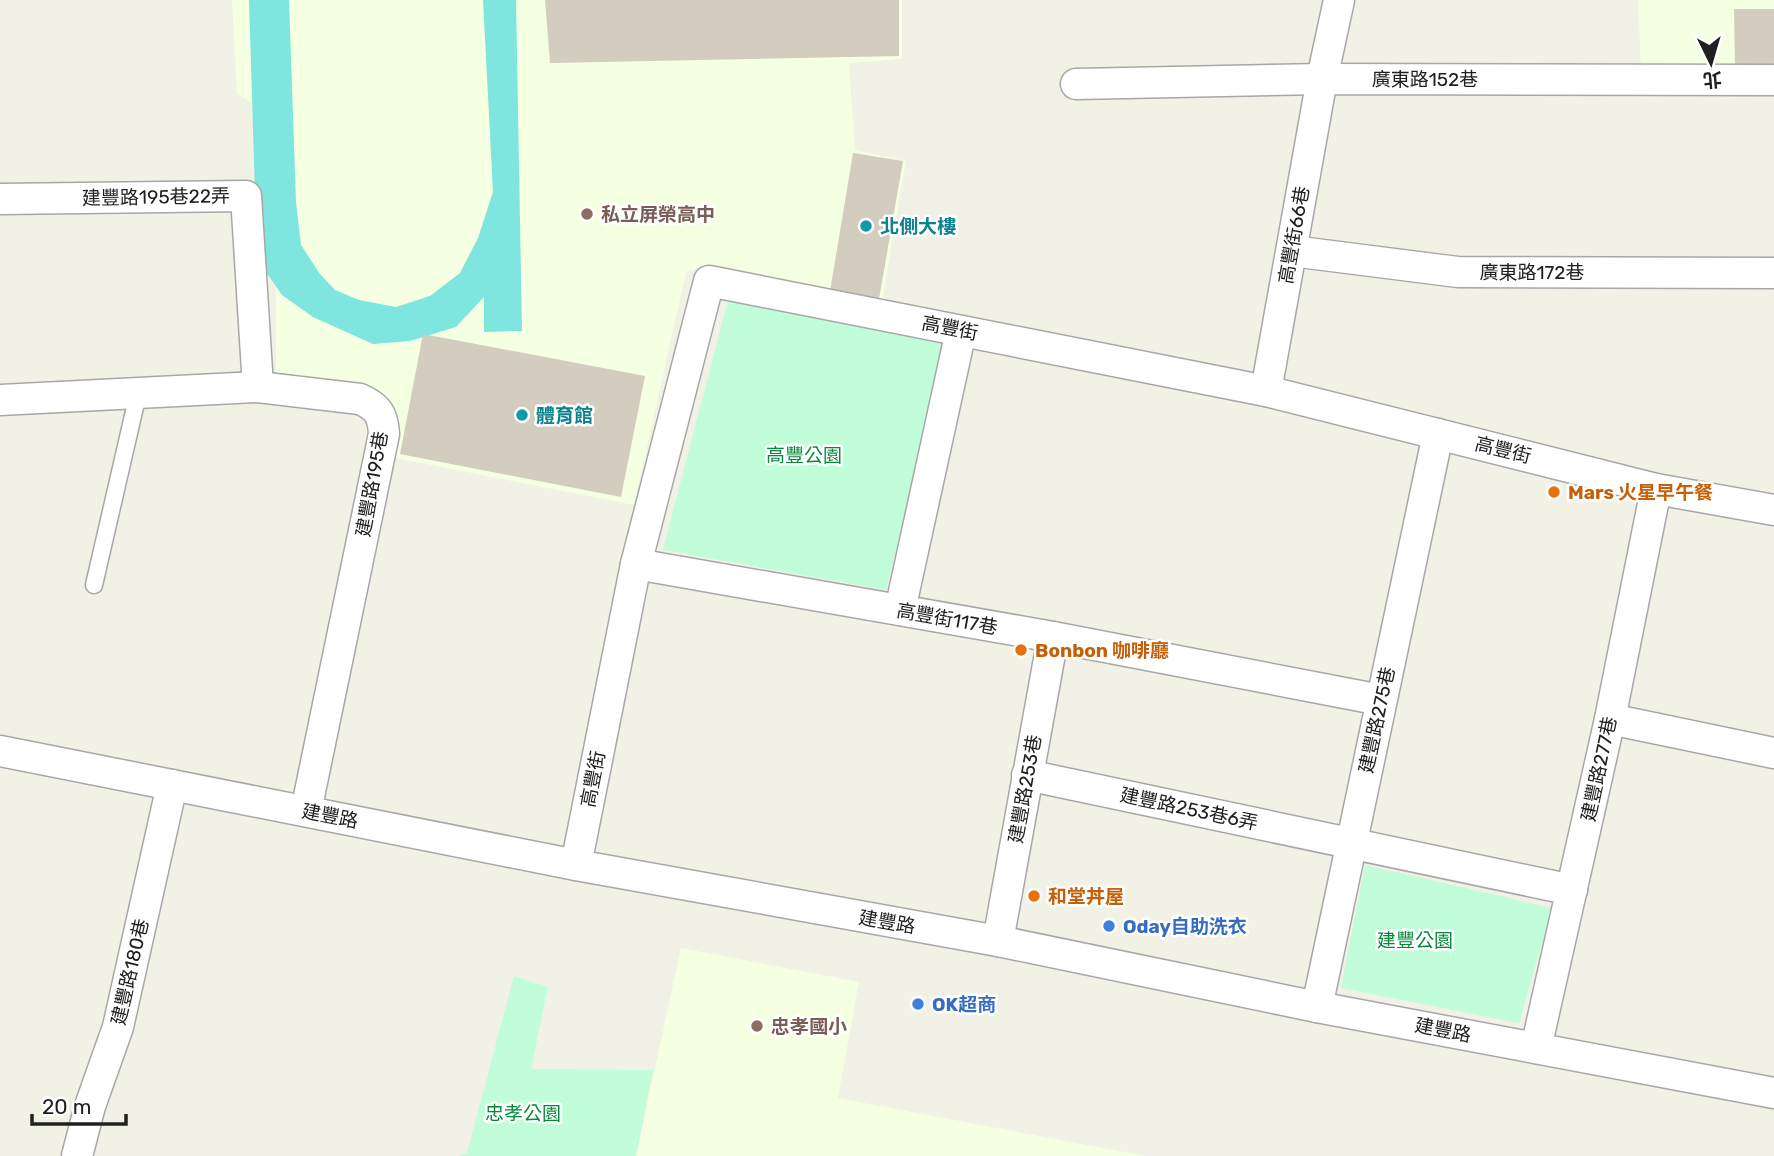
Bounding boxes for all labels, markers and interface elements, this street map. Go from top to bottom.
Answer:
north arrow [1676,28,1746,98]
text: 北 [1702,67,1723,92]
street label: 廣東路152巷 [1372,68,1478,91]
street label: 建豐路195巷22弄 [82,184,230,210]
street label: 高豐街66巷 [1274,184,1314,286]
place label: 私立屏榮高中 [601,203,715,226]
marker: 私立屏榮高中 [579,206,595,222]
place label: 北側大樓 [880,215,956,238]
marker: 北側大樓 [858,218,874,234]
street label: 廣東路172巷 [1479,261,1585,284]
street label: 高豐街 [920,311,980,345]
place label: 體育館 [536,404,593,427]
marker: 體育館 [514,407,530,423]
street label: 建豐路195巷 [351,429,393,539]
street label: 高豐街 [1473,432,1533,468]
park label: 高豐公園 [766,444,842,467]
place label: Mars 火星早午餐 [1568,481,1713,504]
marker: Mars 火星早午餐 [1546,484,1562,500]
street label: 高豐街117巷 [895,599,999,639]
place label: Bonbon 咖啡廳 [1035,639,1169,662]
marker: Bonbon 咖啡廳 [1013,642,1029,658]
street label: 建豐路275巷 [1355,665,1399,775]
street label: 建豐路277巷 [1577,714,1621,824]
street label: 建豐路253巷 [1004,733,1046,845]
street label: 高豐街 [576,749,610,809]
street label: 建豐路253巷6弄 [1118,783,1260,835]
street label: 建豐路 [300,799,360,833]
place label: 和堂丼屋 [1048,885,1124,908]
marker: 和堂丼屋 [1026,888,1042,904]
street label: 建豐路 [857,906,917,938]
place label: Oday自助洗衣 [1123,915,1247,938]
street label: 建豐路180巷 [107,917,153,1027]
marker: Oday自助洗衣 [1101,918,1117,934]
park label: 建豐公園 [1377,929,1453,952]
place label: OK超商 [932,993,996,1016]
marker: OK超商 [910,996,926,1012]
street label: 建豐路 [1413,1013,1473,1047]
place label: 忠孝國小 [771,1015,847,1038]
marker: 忠孝國小 [749,1018,765,1034]
scale bar [32,1082,126,1126]
text: 20 m [42,1094,91,1119]
park label: 忠孝公園 [485,1102,561,1125]

